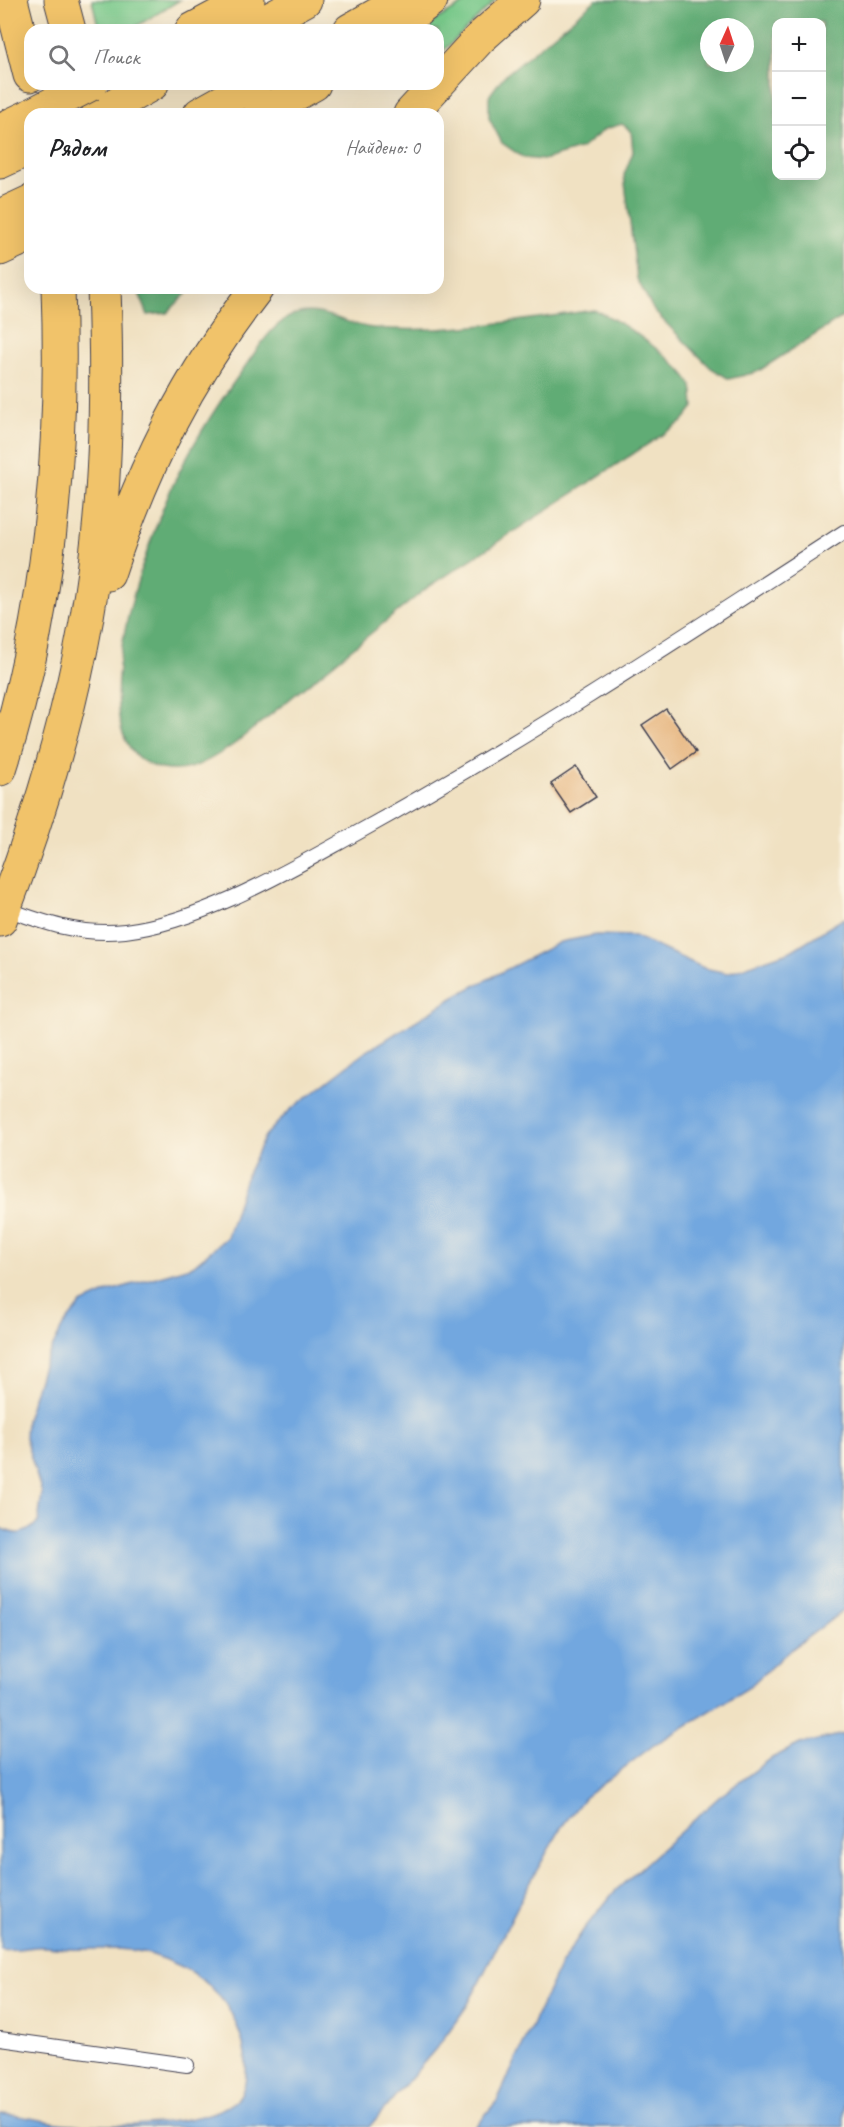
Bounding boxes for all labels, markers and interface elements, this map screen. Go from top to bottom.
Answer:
north arrow [700,18,754,72]
map controls [772,18,826,180]
button: + [772,18,826,72]
search box [24,24,444,90]
icon: search [45,41,78,74]
text: Поиск [93,43,139,71]
button: − [772,72,826,126]
button: locate [772,126,826,180]
text: Рядом [48,131,106,164]
text: Найдено: 0 [345,135,420,160]

